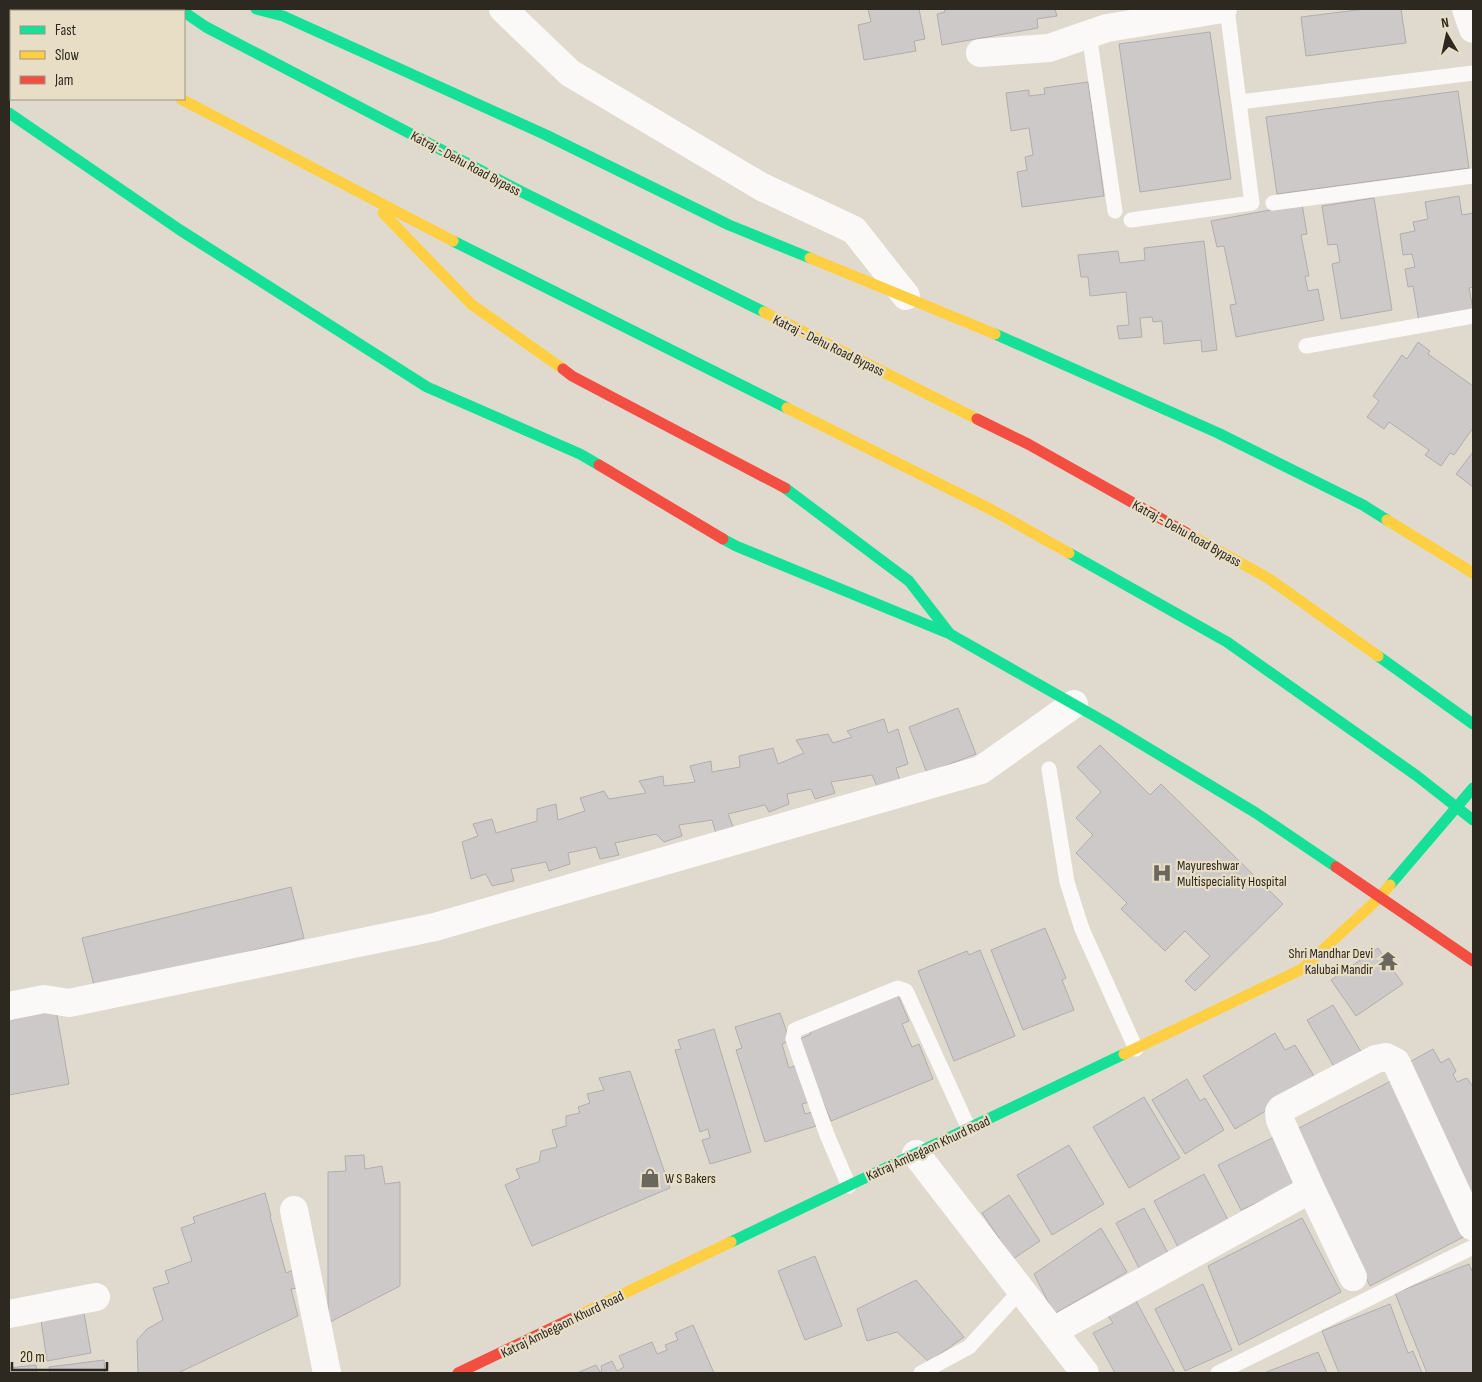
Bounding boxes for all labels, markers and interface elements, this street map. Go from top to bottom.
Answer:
legend [10,10,185,100]
north arrow [1422,10,1472,60]
text: N [1440,14,1450,32]
text: Fast [55,21,77,40]
text: Slow [55,46,79,65]
text: Jam [54,71,73,90]
street label: Katraj - Dehu Road Bypass [408,127,524,200]
street label: Katraj - Dehu Road Bypass [770,311,887,380]
street label: Katraj - Dehu Road Bypass [1129,496,1244,570]
place label: Mayureshwar Multispeciality Hospital [1177,857,1287,890]
hospital icon: Mayureshwar Multispeciality Hospital [1151,862,1173,884]
place label: Shri Mandhar Devi Kalubai Mandir [1289,945,1373,978]
temple icon: Shri Mandhar Devi Kalubai Mandir [1377,950,1399,972]
street label: Katraj Ambegaon Khurd Road [864,1112,993,1185]
shop icon: W S Bakers [639,1167,661,1189]
place label: W S Bakers [665,1170,716,1187]
street label: Katraj Ambegaon Khurd Road [498,1287,627,1362]
scale bar [12,1340,108,1372]
text: 20 m [20,1348,45,1367]

